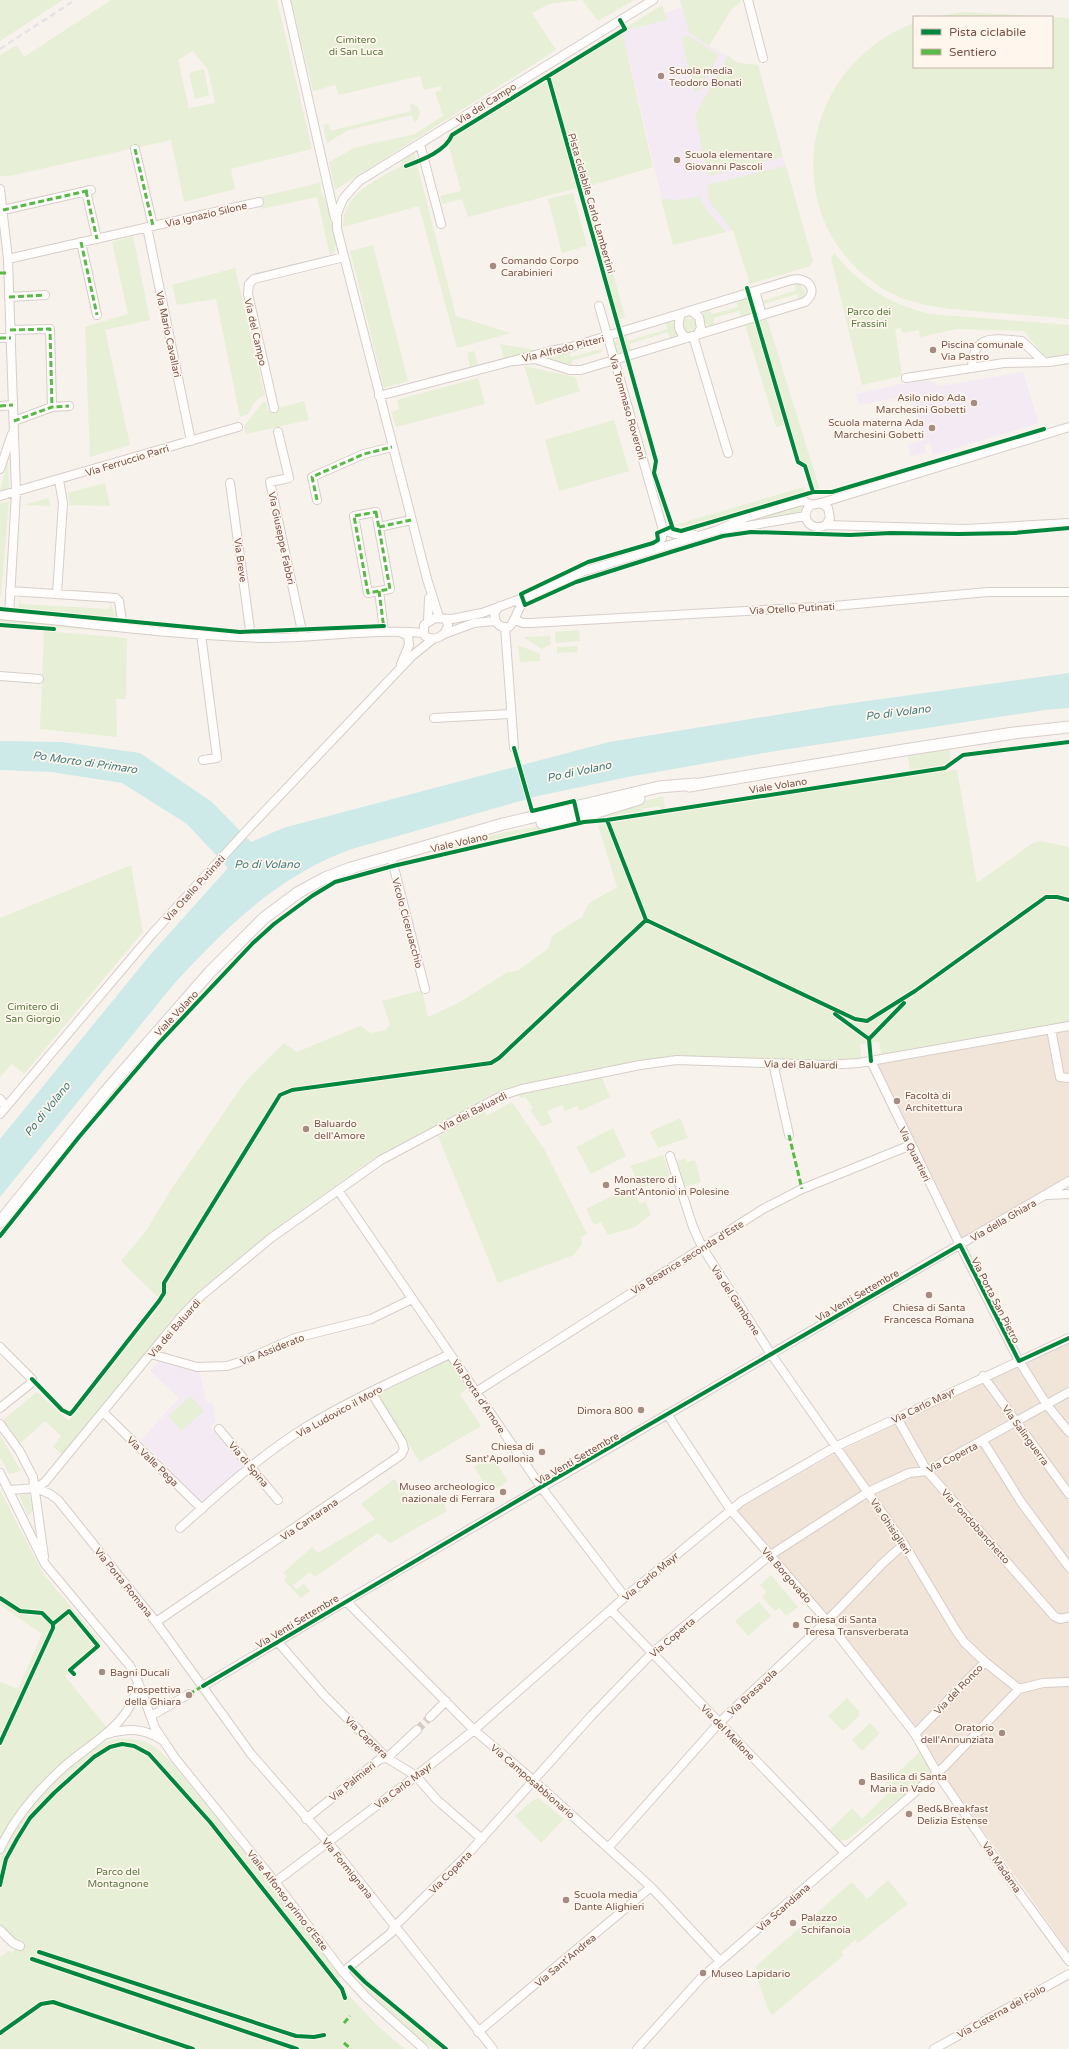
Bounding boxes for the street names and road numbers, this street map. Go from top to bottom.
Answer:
street label: Via del Campo [454,81,519,127]
street label: Pista ciclabile Carlo Lambertini [565,132,617,275]
street label: Via Ignazio Silone [164,200,248,230]
street label: Via Mario Cavallari [153,290,183,379]
street label: Via del Campo [241,297,269,367]
street label: Via Alfredo Pitteri [521,333,606,365]
street label: Via Tommaso Roveroni [606,353,648,461]
street label: Via Ferruccio Parri [84,443,170,479]
street label: Via Giuseppe Fabbri [265,491,297,586]
street label: Via Breve [231,537,249,583]
street label: Via Otello Putinati [749,601,835,617]
street label: Viale Volano [748,775,808,796]
street label: Viale Volano [429,831,489,855]
street label: Via Otello Putinati [162,853,228,925]
street label: Vicolo Ciceruacchio [389,877,425,970]
street label: Viale Volano [152,988,201,1039]
street label: Via dei Baluardi [764,1058,838,1072]
street label: Via dei Baluardi [438,1090,509,1134]
street label: Via Quartieri [896,1125,933,1184]
street label: Via della Ghiara [968,1197,1039,1245]
street label: Via Beatrice seconda d'Este [629,1218,746,1298]
street label: Via Porta San Pietro [968,1255,1022,1345]
street label: Via del Gambone [708,1263,762,1338]
street label: Via Venti Settembre [814,1267,902,1325]
street label: Via dei Baluardi [146,1297,204,1360]
street label: Via Assiderato [238,1332,306,1368]
street label: Via Porta d'Amore [449,1357,508,1436]
street label: Via Ludovico il Moro [294,1383,385,1440]
street label: Via Carlo Mayr [890,1385,957,1427]
street label: Via Salinguerra [999,1403,1051,1468]
street label: Via Venti Settembre [534,1430,622,1488]
street label: Via Valle Pega [124,1434,181,1489]
street label: Via di Spina [226,1440,271,1490]
street label: Via Coperta [925,1440,980,1476]
street label: Via Fondobanchetto [938,1487,1012,1567]
street label: Via Cantarana [279,1496,341,1543]
street label: Via Ghisiglieri [867,1497,913,1557]
street label: Via Borgovado [759,1545,814,1606]
street label: Via Porta Romana [92,1546,155,1620]
street label: Via Carlo Mayr [620,1550,681,1604]
street label: Via Venti Settembre [254,1592,341,1651]
street label: Via Coperta [647,1615,698,1660]
street label: Via del Ronco [932,1662,986,1717]
street label: Via Brasavola [725,1667,780,1719]
street label: Via del Mellone [698,1702,757,1763]
street label: Via Caprera [342,1714,390,1761]
street label: Via Camposabbionario [488,1742,577,1822]
street label: Via Palmieri [327,1760,378,1804]
street label: Via Carlo Mayr [372,1760,435,1812]
street label: Via Formignana [319,1836,375,1901]
street label: Via Madama [979,1840,1023,1895]
street label: Viale Alfonso primo d'Este [244,1848,330,1954]
street label: Via Coperta [427,1849,475,1897]
street label: Via Scandiana [754,1881,813,1934]
street label: Via Sant'Andrea [533,1932,599,1990]
street label: Via Cisterna del Follo [955,1983,1048,2041]

